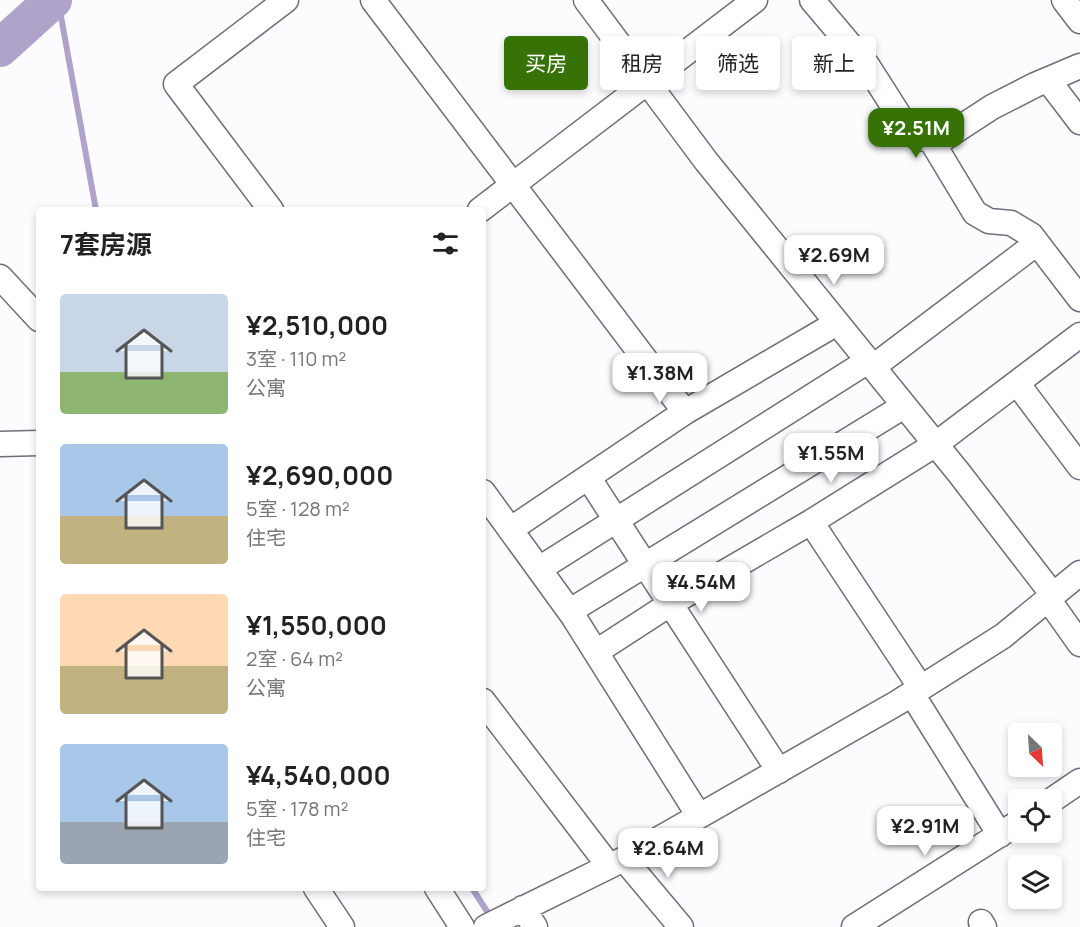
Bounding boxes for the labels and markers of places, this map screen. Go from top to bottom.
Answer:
pin: ¥2.51M [867,108,965,159]
pin: ¥2.69M [785,235,883,286]
pin: ¥1.38M [611,353,709,404]
pin: ¥1.55M [782,433,880,484]
pin: ¥4.54M [652,562,750,613]
pin: ¥2.91M [876,806,974,857]
pin: ¥2.64M [619,828,717,879]

